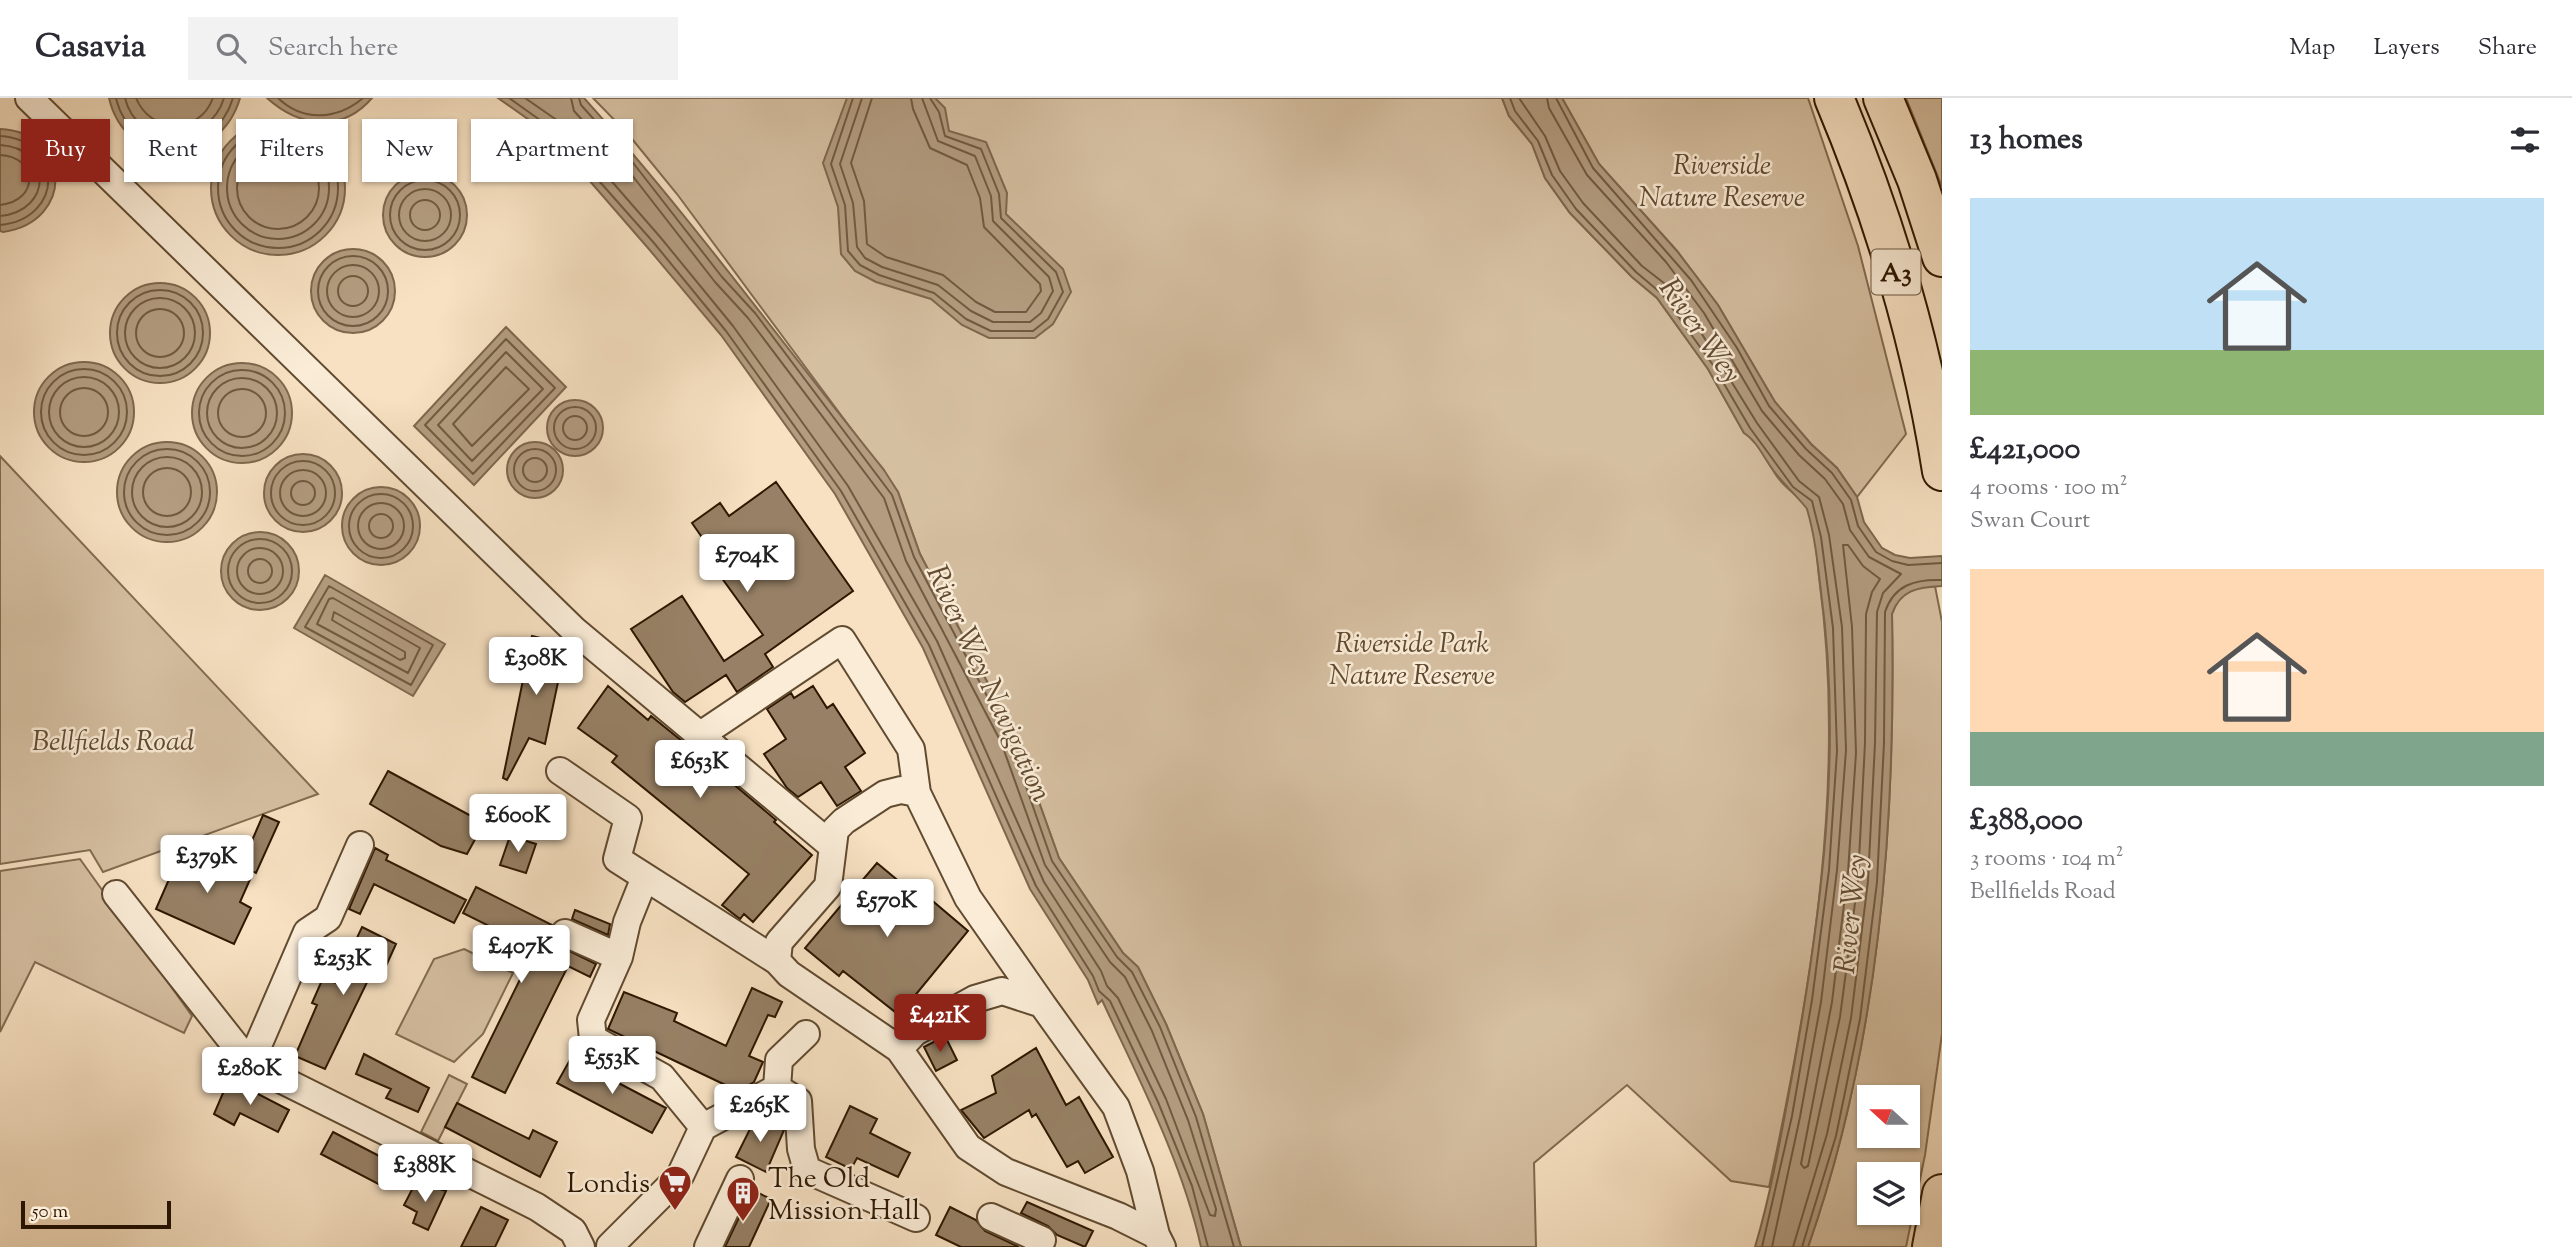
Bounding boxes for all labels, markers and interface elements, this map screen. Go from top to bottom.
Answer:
search box [188,17,678,80]
text: Casavia [35,24,146,72]
icon: search [212,29,250,67]
text: Search here [268,30,398,67]
text: Map [2289,31,2335,65]
text: Layers [2373,31,2440,65]
text: Share [2478,31,2537,65]
chip: Buy [21,119,110,182]
chip: Rent [124,119,222,182]
chip: Filters [236,119,348,182]
chip: New [362,119,457,182]
chip: Apartment [471,119,633,182]
text: 13 homes [1970,119,2083,162]
icon: filters [2506,121,2544,159]
park label: Riverside Nature Reserve [1639,147,1805,219]
icon: home [2194,243,2320,369]
road number: A3 [1871,250,1920,294]
water label: River Wey [1647,270,1751,393]
text: £421,000 [1970,429,2080,472]
text: 4 rooms · 100 m² [1970,472,2128,505]
text: Swan Court [1970,505,2090,538]
pin: £704K [698,534,796,594]
text: £704K [715,540,779,573]
water label: River Wey Navigation [914,558,1062,810]
icon: home [2194,614,2320,740]
park label: Riverside Park Nature Reserve [1329,625,1495,697]
pin: £308K [487,638,585,697]
text: £308K [505,643,567,676]
park label: Bellfields Road [32,723,194,763]
pin: £653K [651,740,749,800]
text: £653K [671,746,729,779]
pin: £600K [469,794,567,854]
text: £600K [485,800,551,833]
text: £388,000 [1970,800,2083,843]
pin: £379K [158,836,256,895]
text: £379K [176,841,238,874]
text: 3 rooms · 104 m² [1970,843,2124,876]
water label: River Wey [1825,853,1880,976]
text: Bellfields Road [1970,876,2116,909]
pin: £570K [838,880,936,939]
text: £570K [857,885,917,918]
pin: £407K [472,926,570,985]
text: £407K [489,931,553,964]
pin: £253K [294,937,392,997]
text: £253K [314,943,372,976]
pin: £421K [891,995,989,1054]
text: £421K [910,1000,970,1033]
pin: £553K [563,1037,661,1096]
text: £553K [585,1042,639,1075]
pin: £280K [201,1048,299,1107]
text: £280K [218,1053,282,1086]
pin: £265K [711,1084,809,1144]
north arrow [1857,1085,1920,1148]
map controls [1857,1085,1920,1225]
text: £265K [730,1090,790,1123]
pin: £388K [376,1144,474,1204]
text: £388K [394,1150,456,1183]
place label: The Old Mission Hall [768,1160,920,1232]
button: layers [1857,1162,1920,1225]
supermarket icon: Londis [656,1163,694,1212]
place label: Londis [567,1165,650,1205]
building icon: The Old Mission Hall [724,1174,762,1223]
scale bar [21,1198,172,1230]
text: 50 m [32,1199,68,1226]

